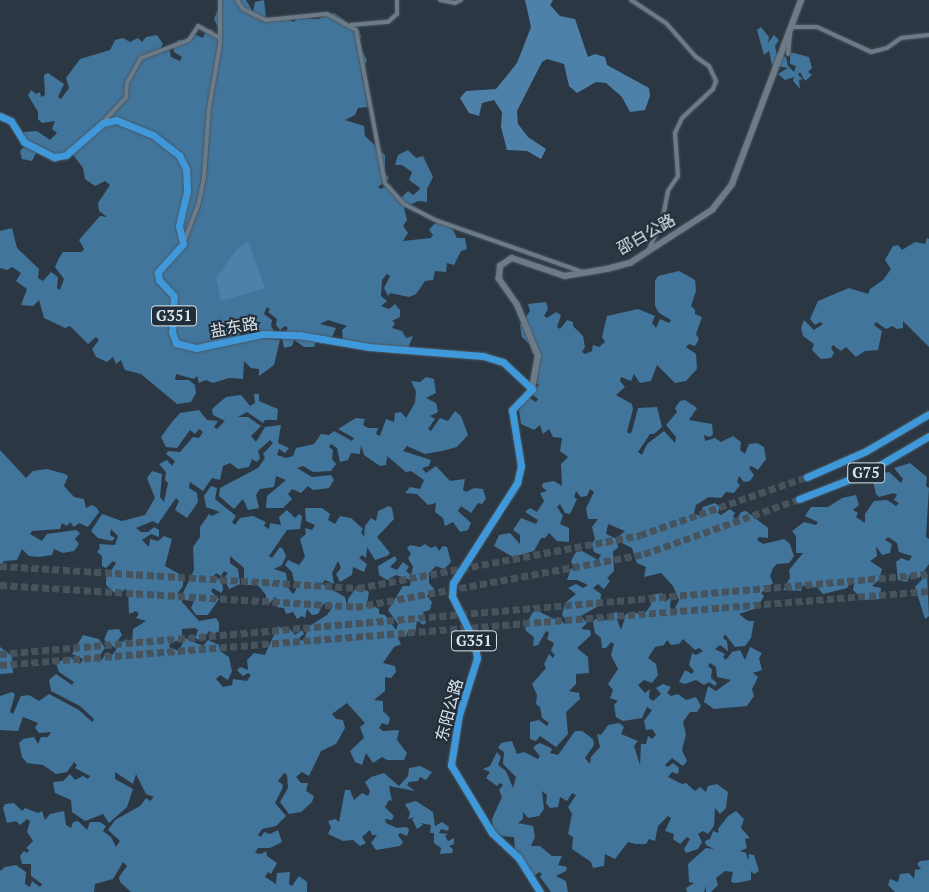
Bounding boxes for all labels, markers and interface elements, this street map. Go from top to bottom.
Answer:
street label: 邵白公路 [613,210,679,258]
road number: G351 [150,304,198,328]
street label: 盐东路 [209,313,259,341]
road number: G75 [846,460,886,486]
road number: G351 [450,628,498,654]
street label: 东阳公路 [431,677,467,743]

